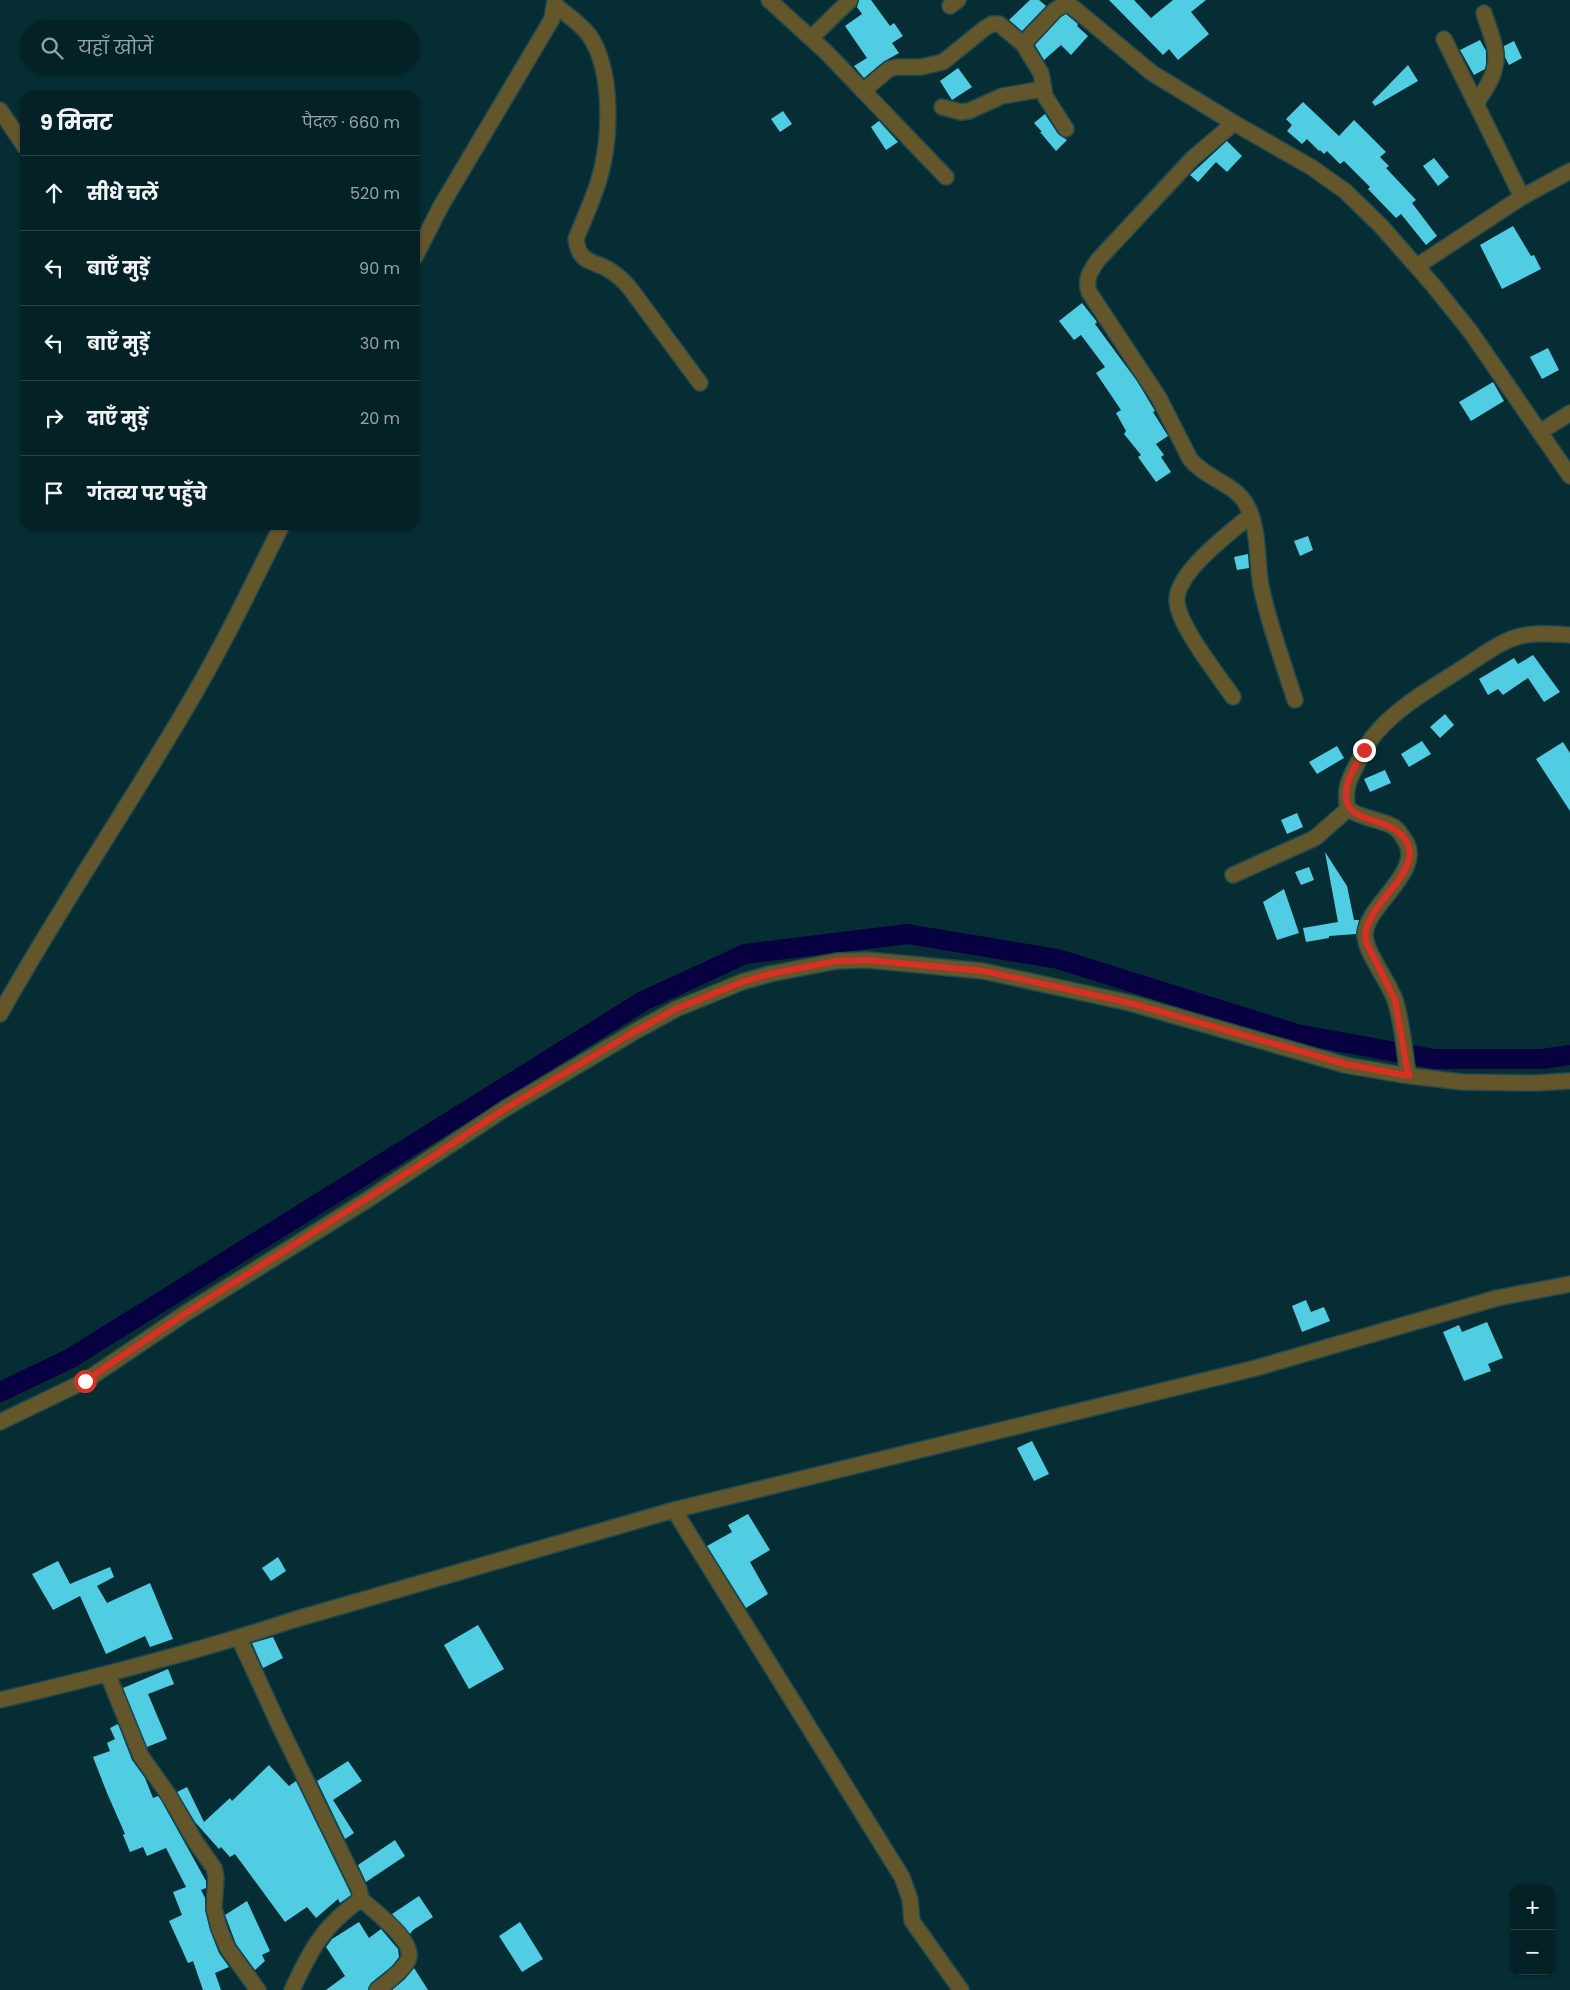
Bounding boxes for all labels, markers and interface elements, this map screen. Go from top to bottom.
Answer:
search box [20,20,420,75]
icon: search [38,34,66,62]
text: यहाँ खोजें [78,34,153,61]
text: 9 मिनट [40,108,113,137]
text: पैदल · 660 m [302,111,400,134]
icon: ahead [40,179,68,207]
text: सीधे चलें [87,180,158,207]
text: 520 m [350,182,400,205]
icon: left [40,254,68,282]
text: बाएँ मुड़ें [87,255,149,282]
text: 90 m [359,257,400,280]
icon: left [40,329,68,357]
text: बाएँ मुड़ें [87,330,149,357]
text: 30 m [360,332,400,355]
icon: right [40,404,68,432]
text: दाएँ मुड़ें [87,405,148,432]
text: 20 m [360,407,400,430]
icon: arrive [40,479,68,507]
text: गंतव्य पर पहुँचे [87,480,207,507]
route end [1353,739,1376,762]
route start [74,1370,97,1393]
map controls [1510,1885,1555,1975]
button: + [1510,1885,1555,1930]
button: − [1510,1930,1555,1975]

